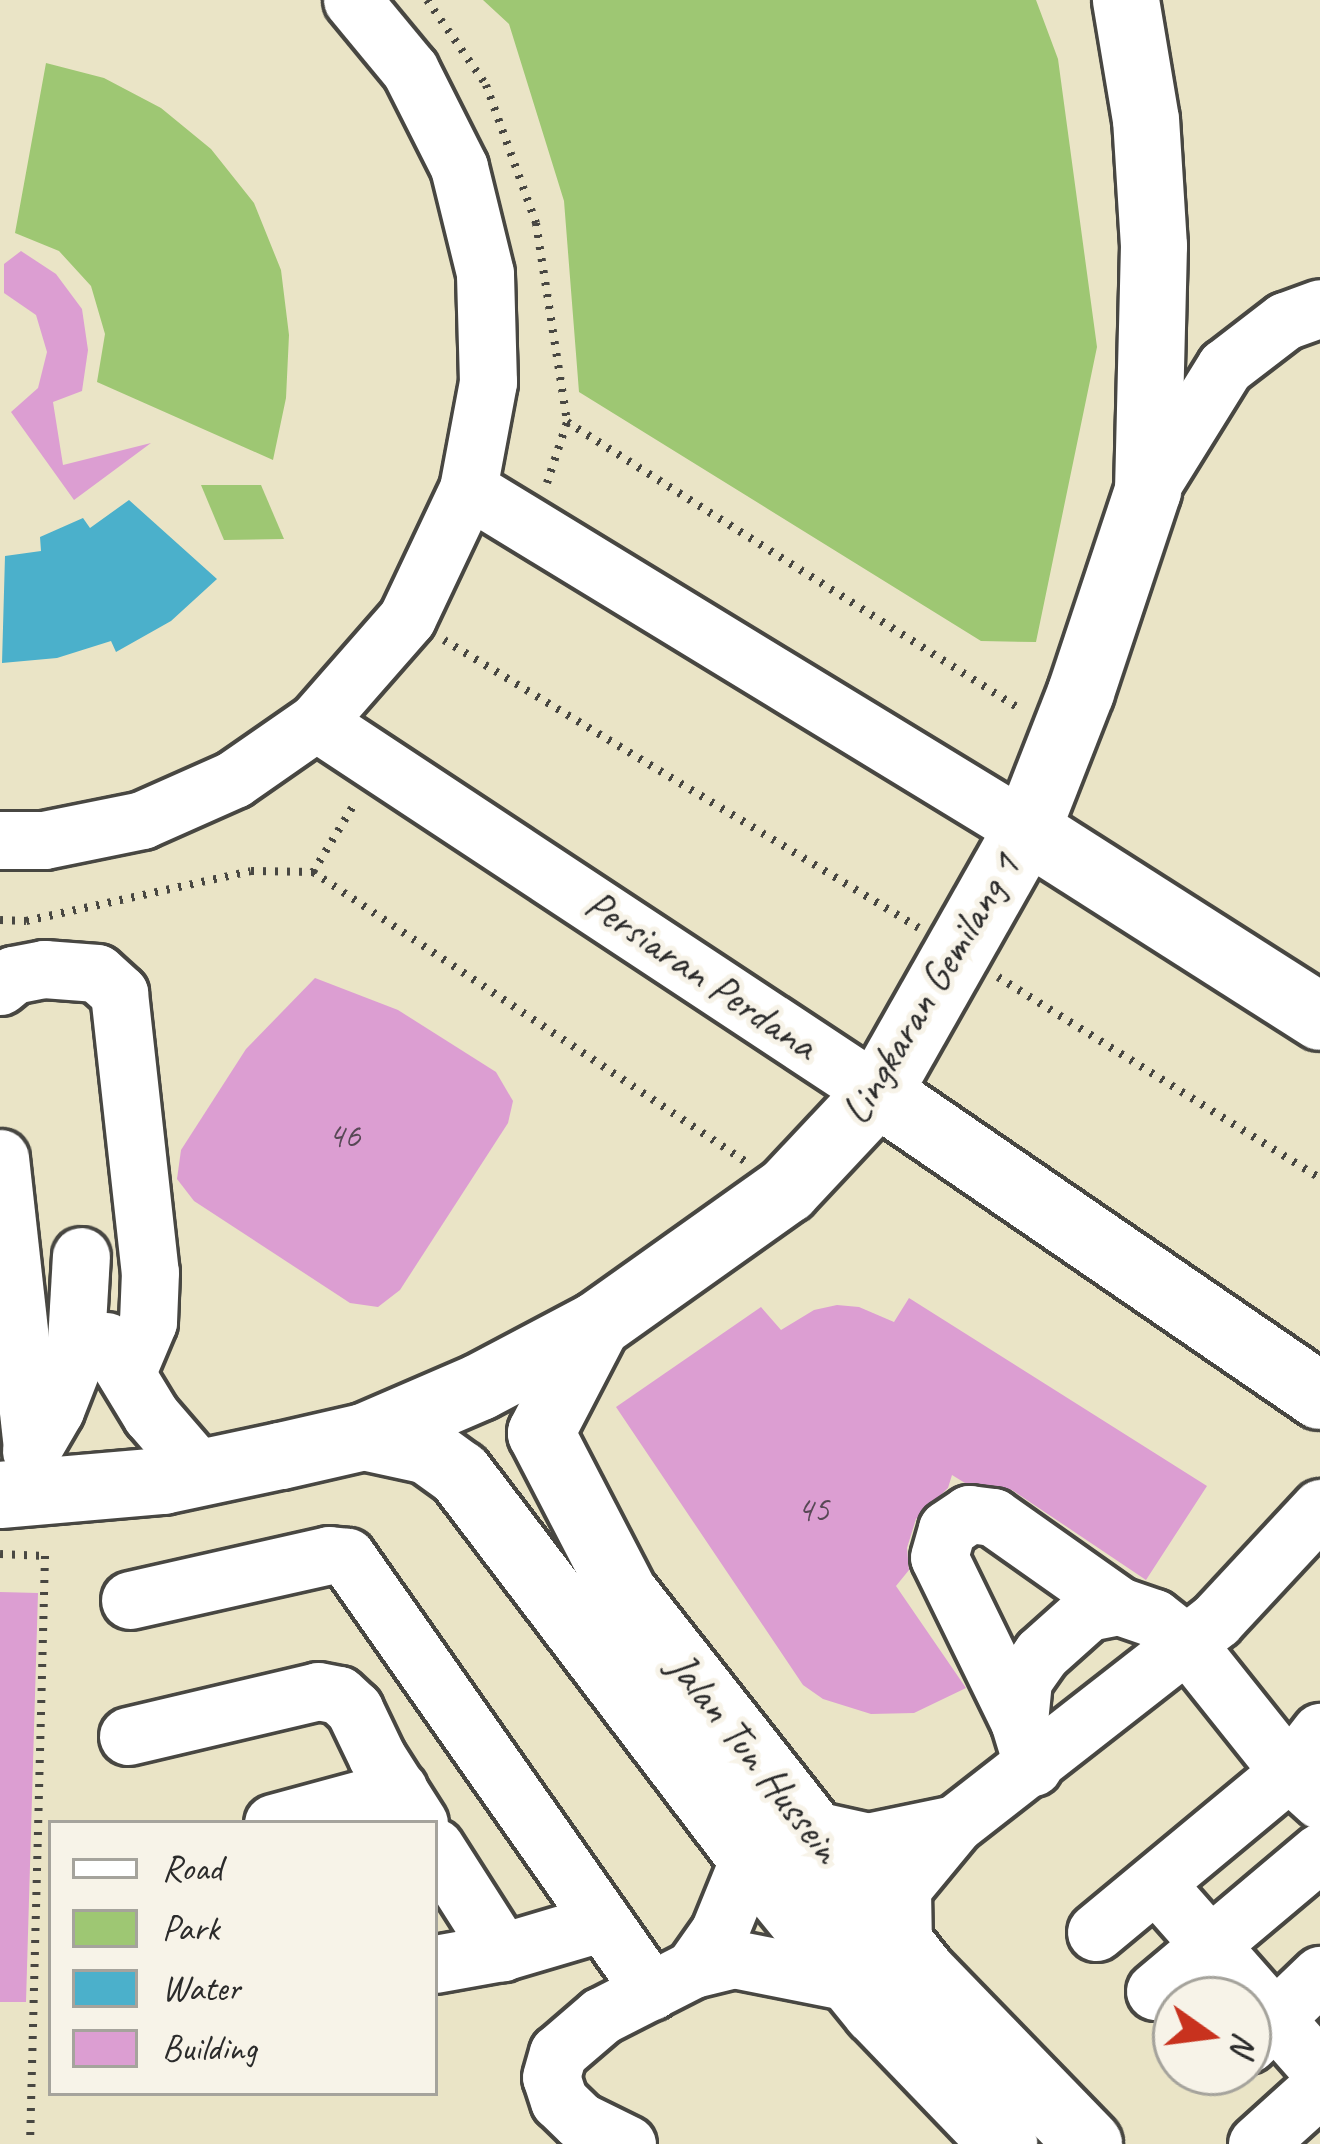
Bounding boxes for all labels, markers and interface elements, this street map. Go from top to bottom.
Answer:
street label: Lingkaran Gemilang 1 [831,845,1031,1133]
street label: Persiaran Perdana [577,880,825,1070]
house number: 46 [328,1114,360,1158]
house number: 45 [797,1488,829,1532]
street label: Jalan Tun Hussein [657,1643,851,1873]
legend [48,1820,438,2096]
text: Road [162,1845,222,1891]
text: Park [162,1905,219,1951]
text: Water [162,1965,240,2011]
north arrow [1152,1976,1272,2096]
text: Building [162,2025,257,2071]
text: N [1221,2029,1267,2059]

